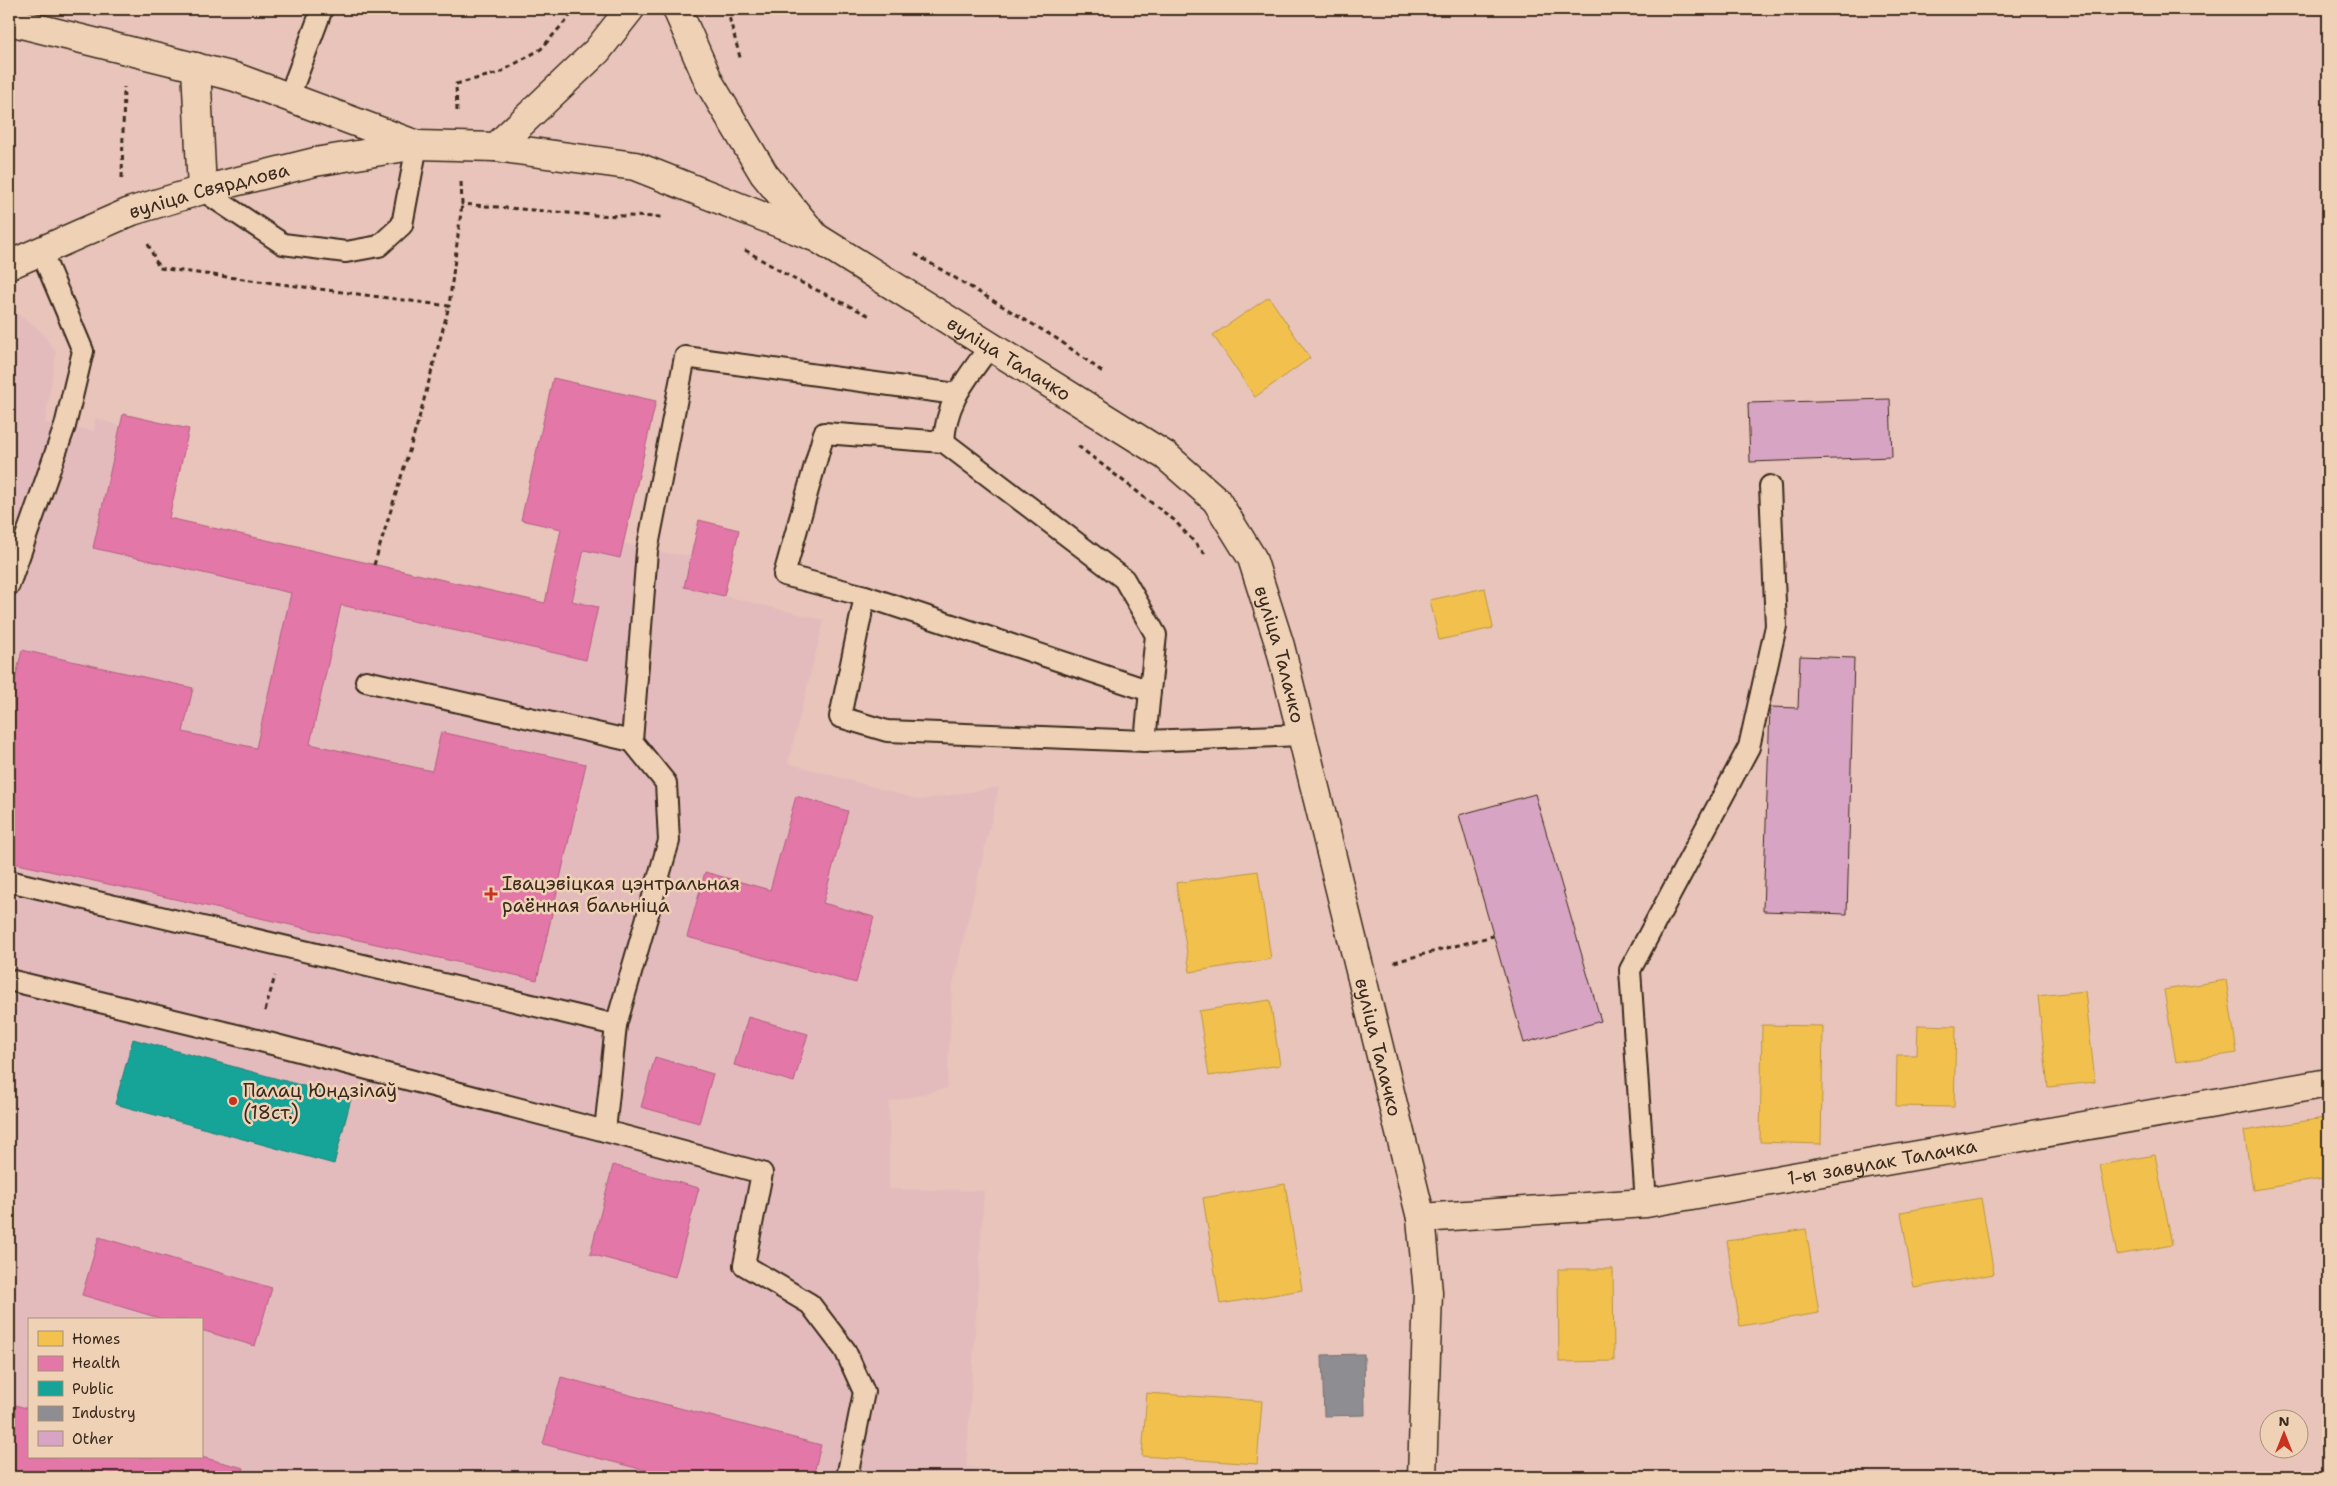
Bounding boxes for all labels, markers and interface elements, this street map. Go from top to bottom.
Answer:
street label: вуліца Свярдлова [126,156,292,224]
street label: вуліца Талачко [943,310,1076,406]
street label: вуліца Талачко [1249,582,1311,725]
place label: Івацэвіцкая цэнтральная раённая бальніца [502,871,740,918]
marker: Івацэвіцкая цэнтральная раённая бальніца [484,887,498,901]
street label: вуліца Талачко [1350,975,1408,1119]
place label: Палац Юндзілаў (18ст.) [243,1078,397,1125]
marker: Палац Юндзілаў (18ст.) [227,1095,239,1107]
street label: 1-ы завулак Талачка [1785,1133,1979,1190]
legend [28,1318,202,1458]
text: Homes [72,1329,120,1349]
text: Health [72,1353,120,1373]
text: Public [72,1379,114,1399]
text: Industry [72,1403,136,1423]
north arrow [2260,1408,2310,1458]
text: N [2278,1412,2290,1430]
text: Other [72,1429,114,1449]

